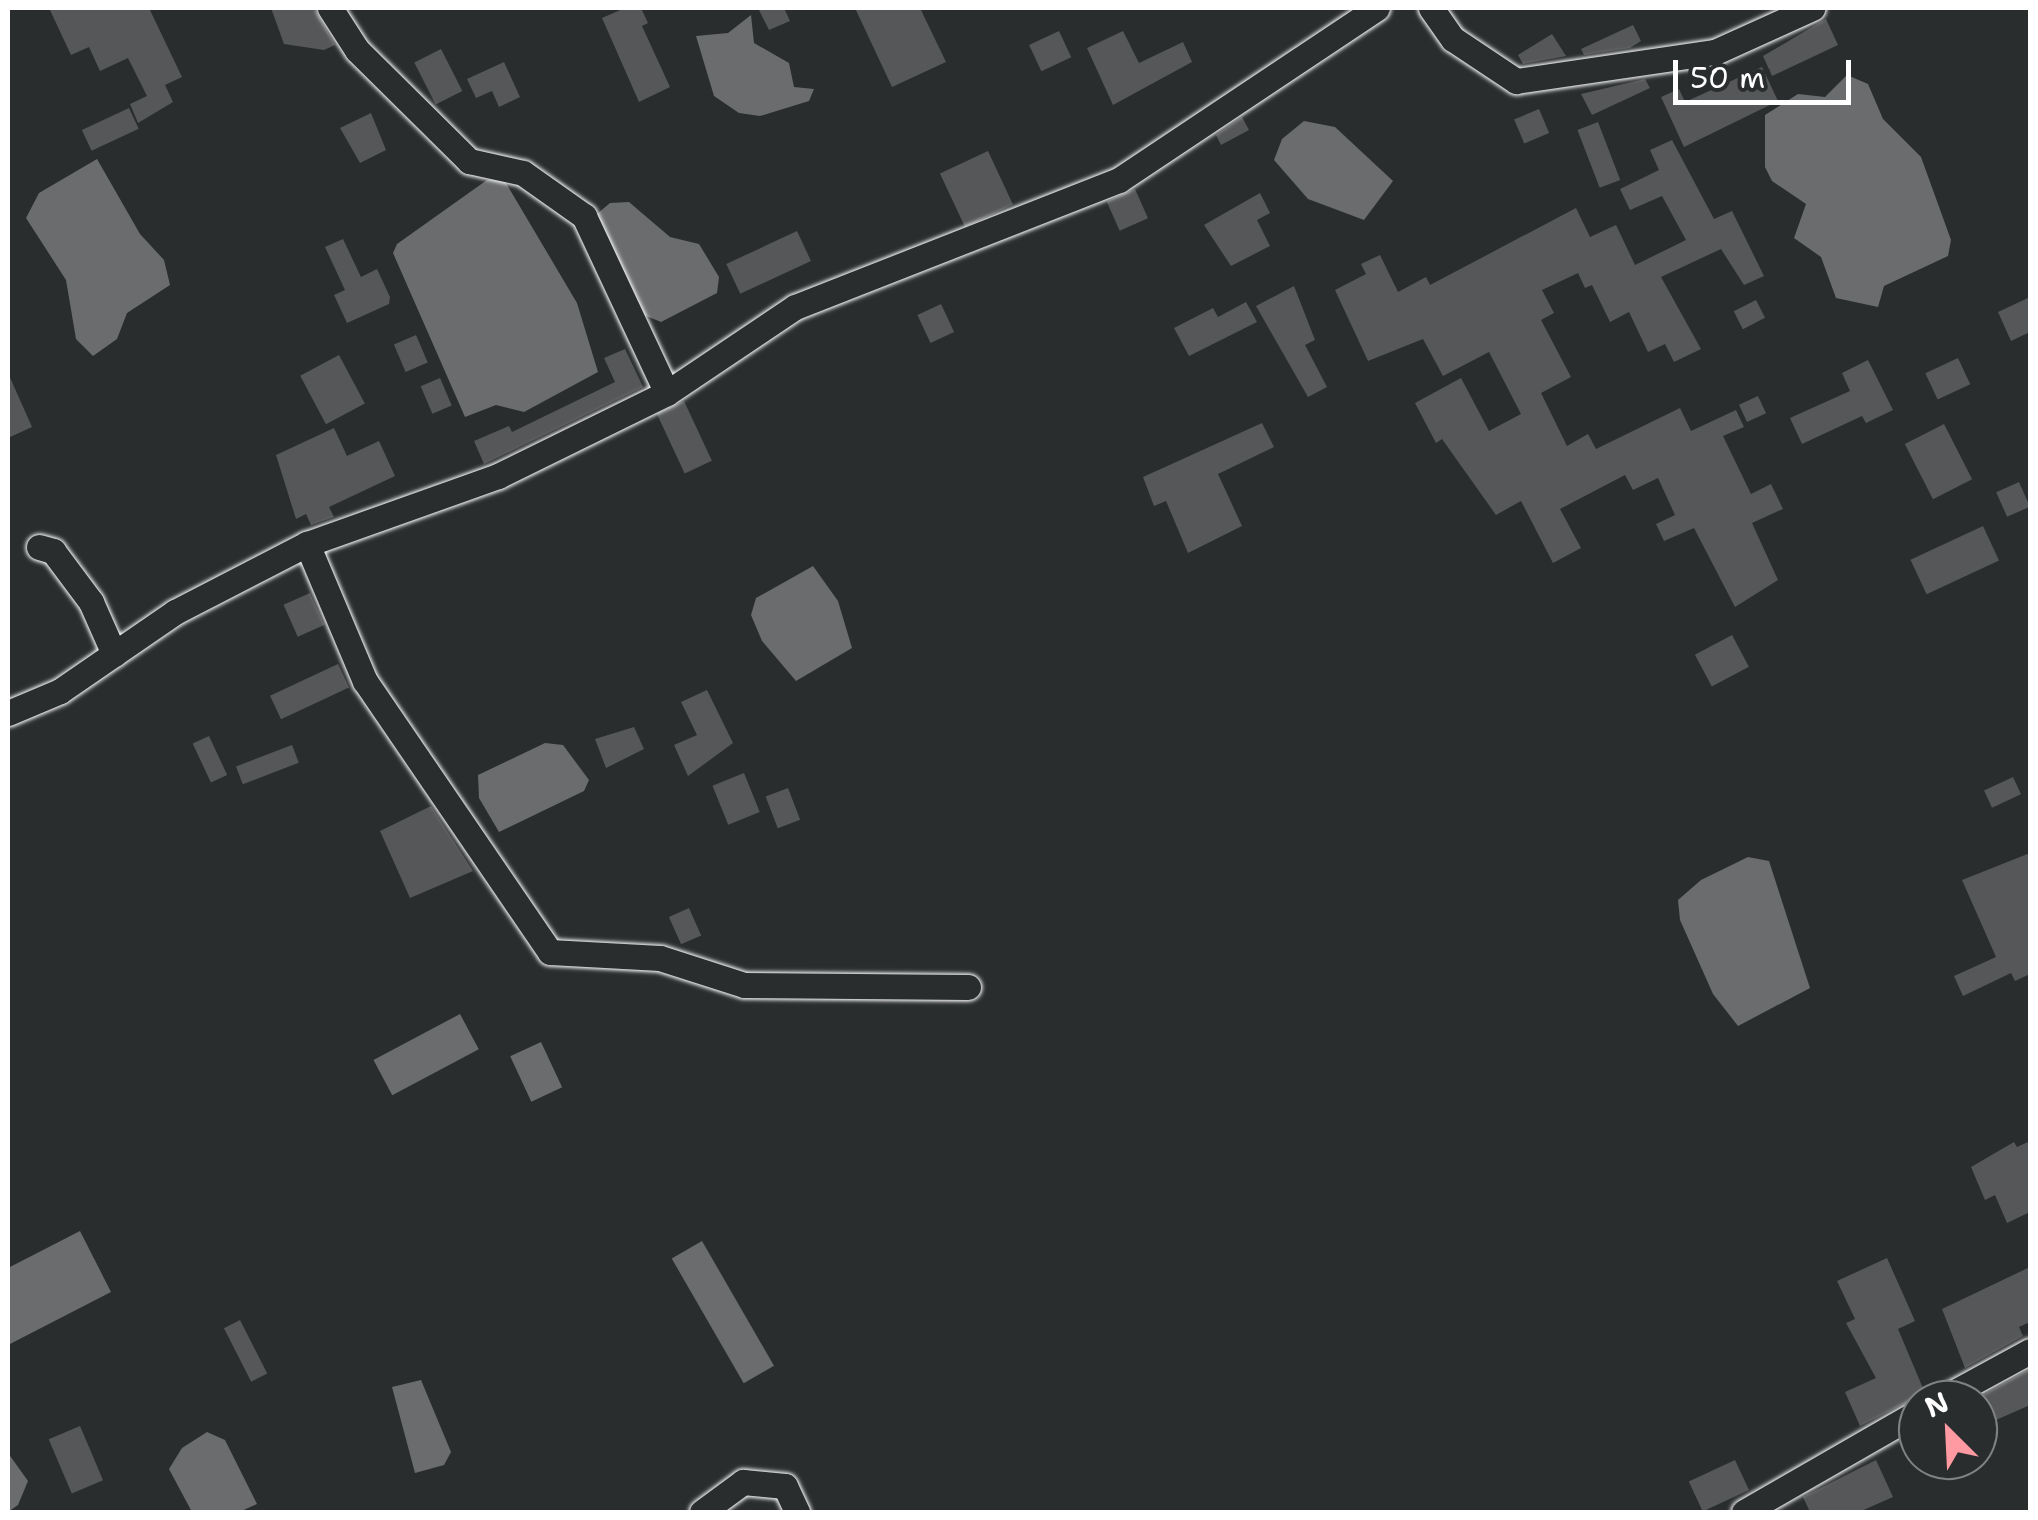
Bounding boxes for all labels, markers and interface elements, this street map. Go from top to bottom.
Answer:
scale bar [1678,40,1856,102]
text: 50 m [1690,57,1765,98]
north arrow [1898,1380,1998,1480]
text: N [1919,1383,1954,1426]

